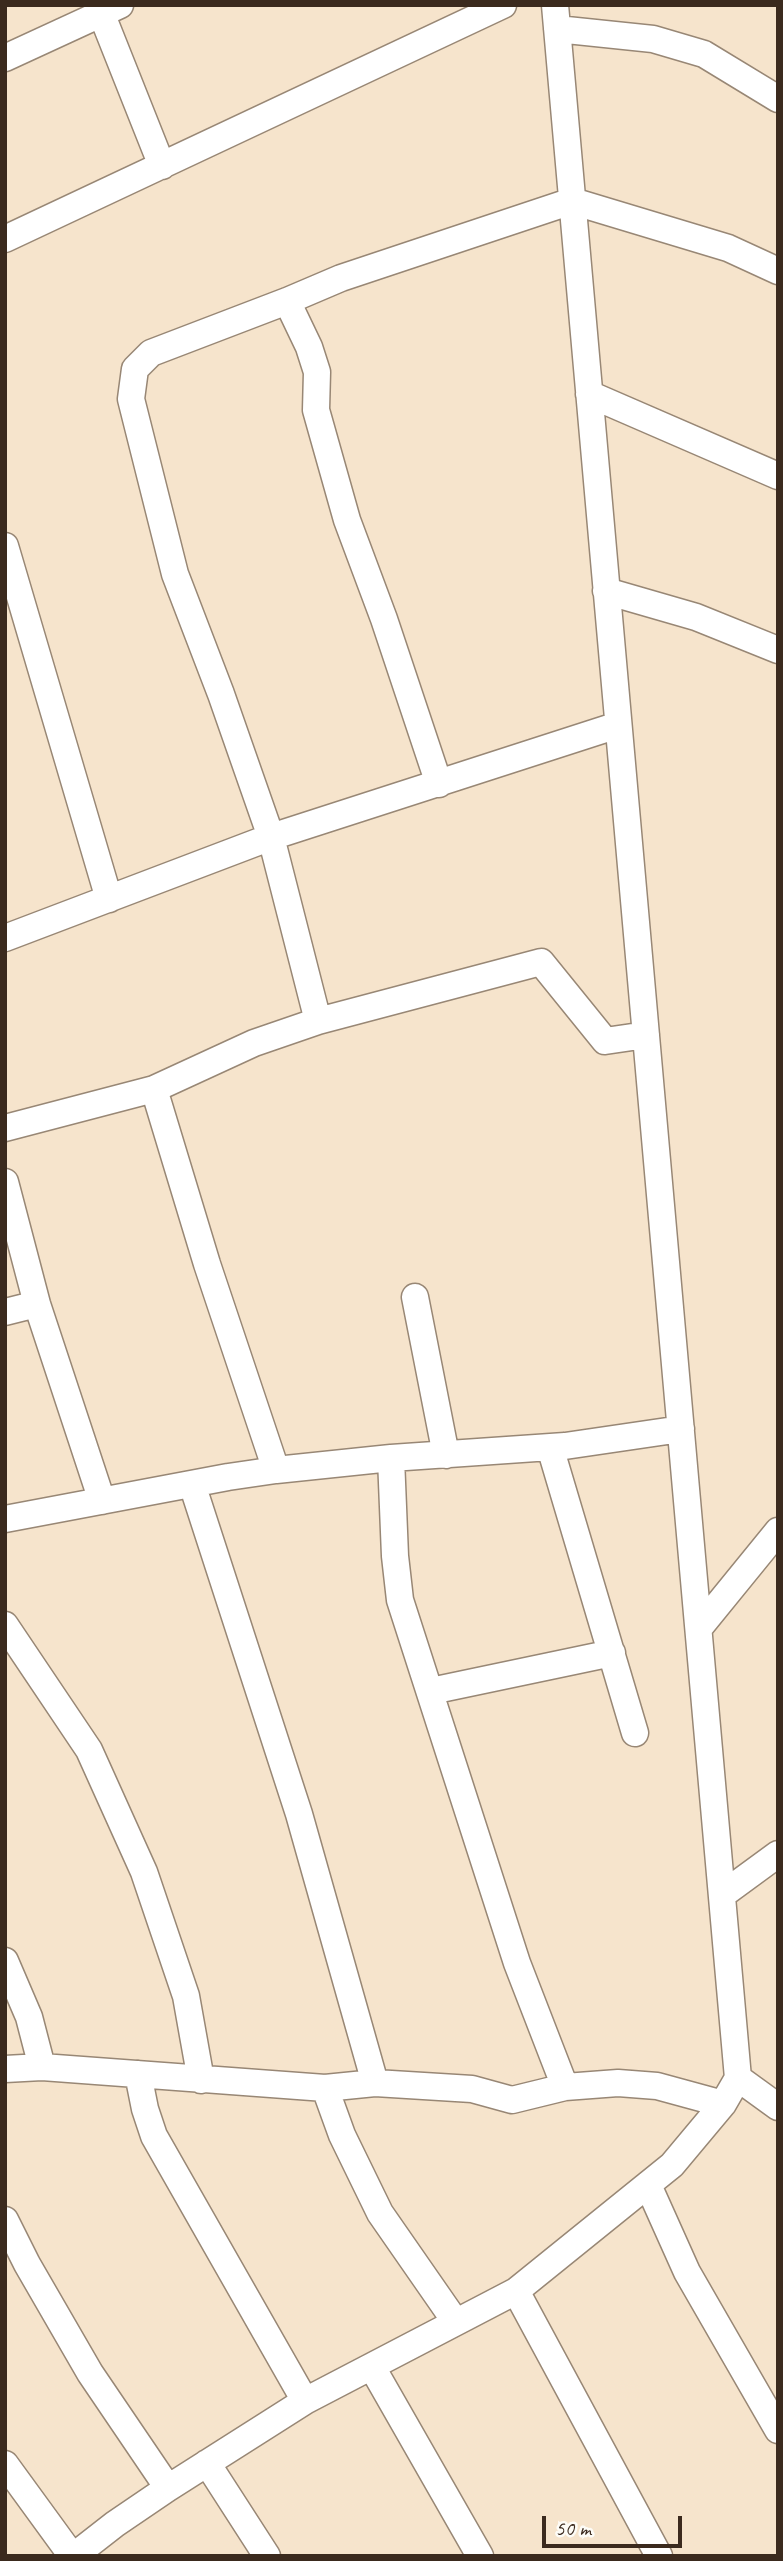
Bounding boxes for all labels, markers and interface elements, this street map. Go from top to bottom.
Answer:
scale bar [545,2502,685,2546]
text: 50 m [555,2515,591,2541]

